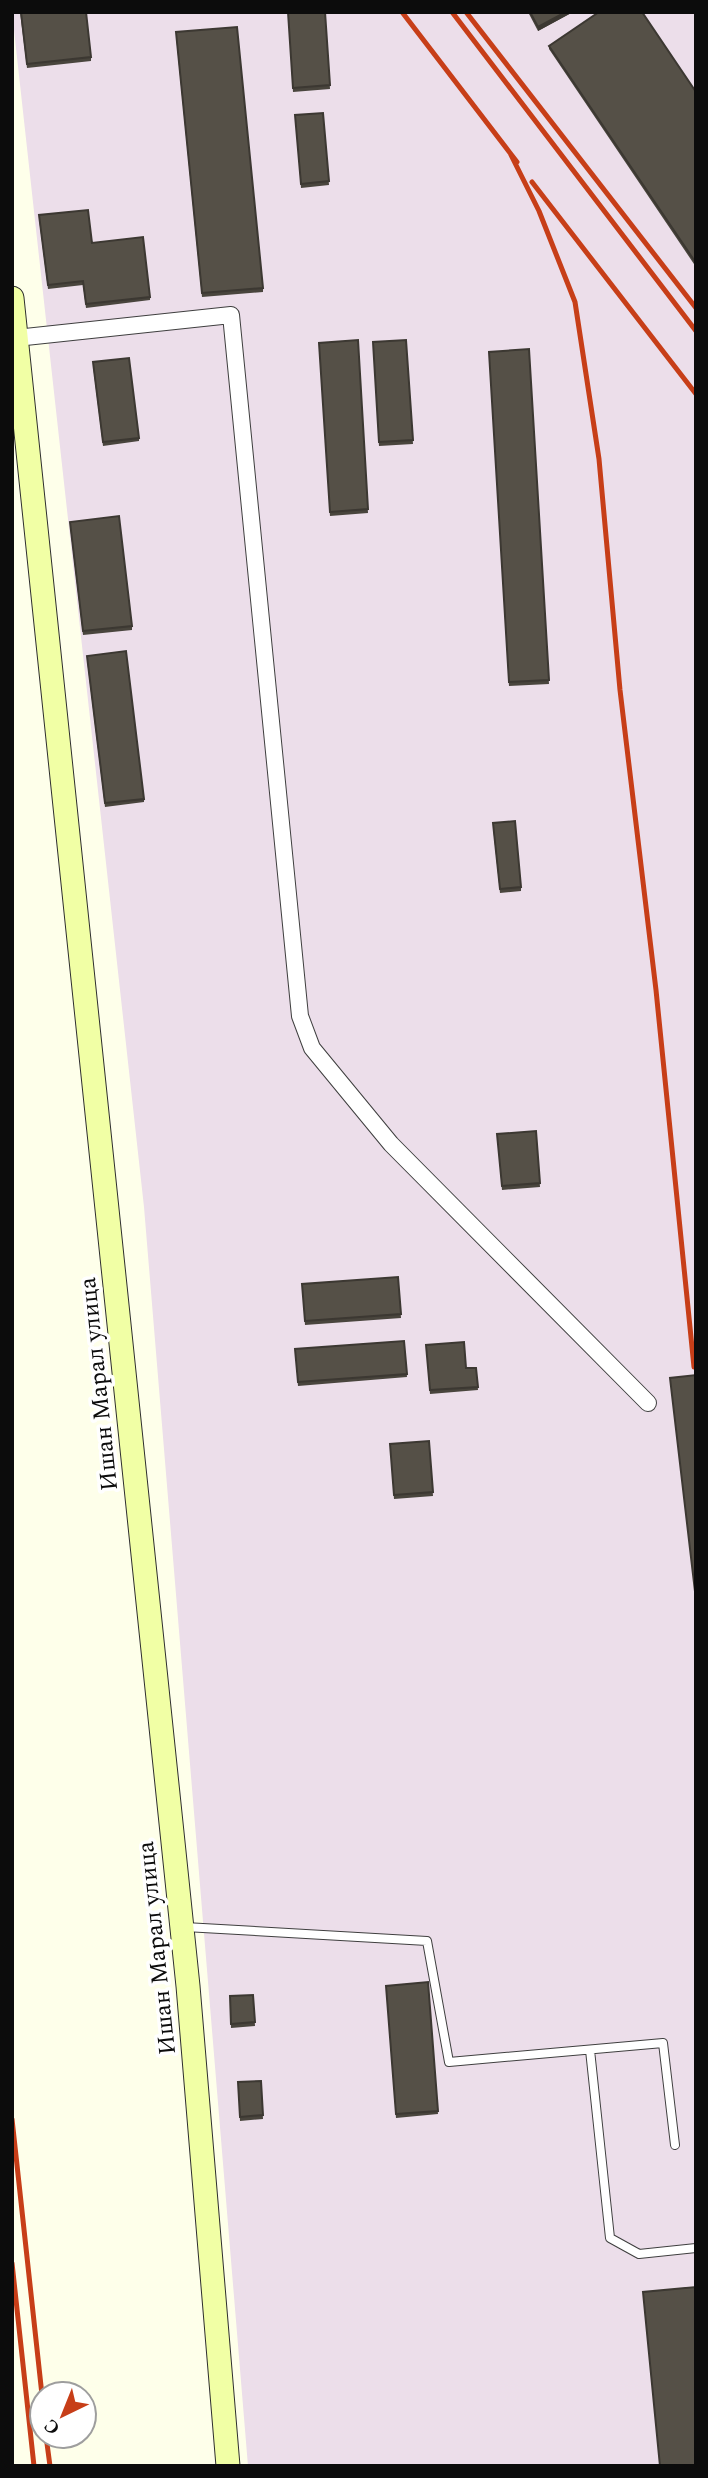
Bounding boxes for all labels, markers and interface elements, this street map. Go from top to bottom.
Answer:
street label: Ишан Марал улица [70,1275,128,1493]
street label: Ишан Марал улица [128,1839,186,2057]
north arrow [28,2380,98,2450]
text: С [38,2411,67,2442]

